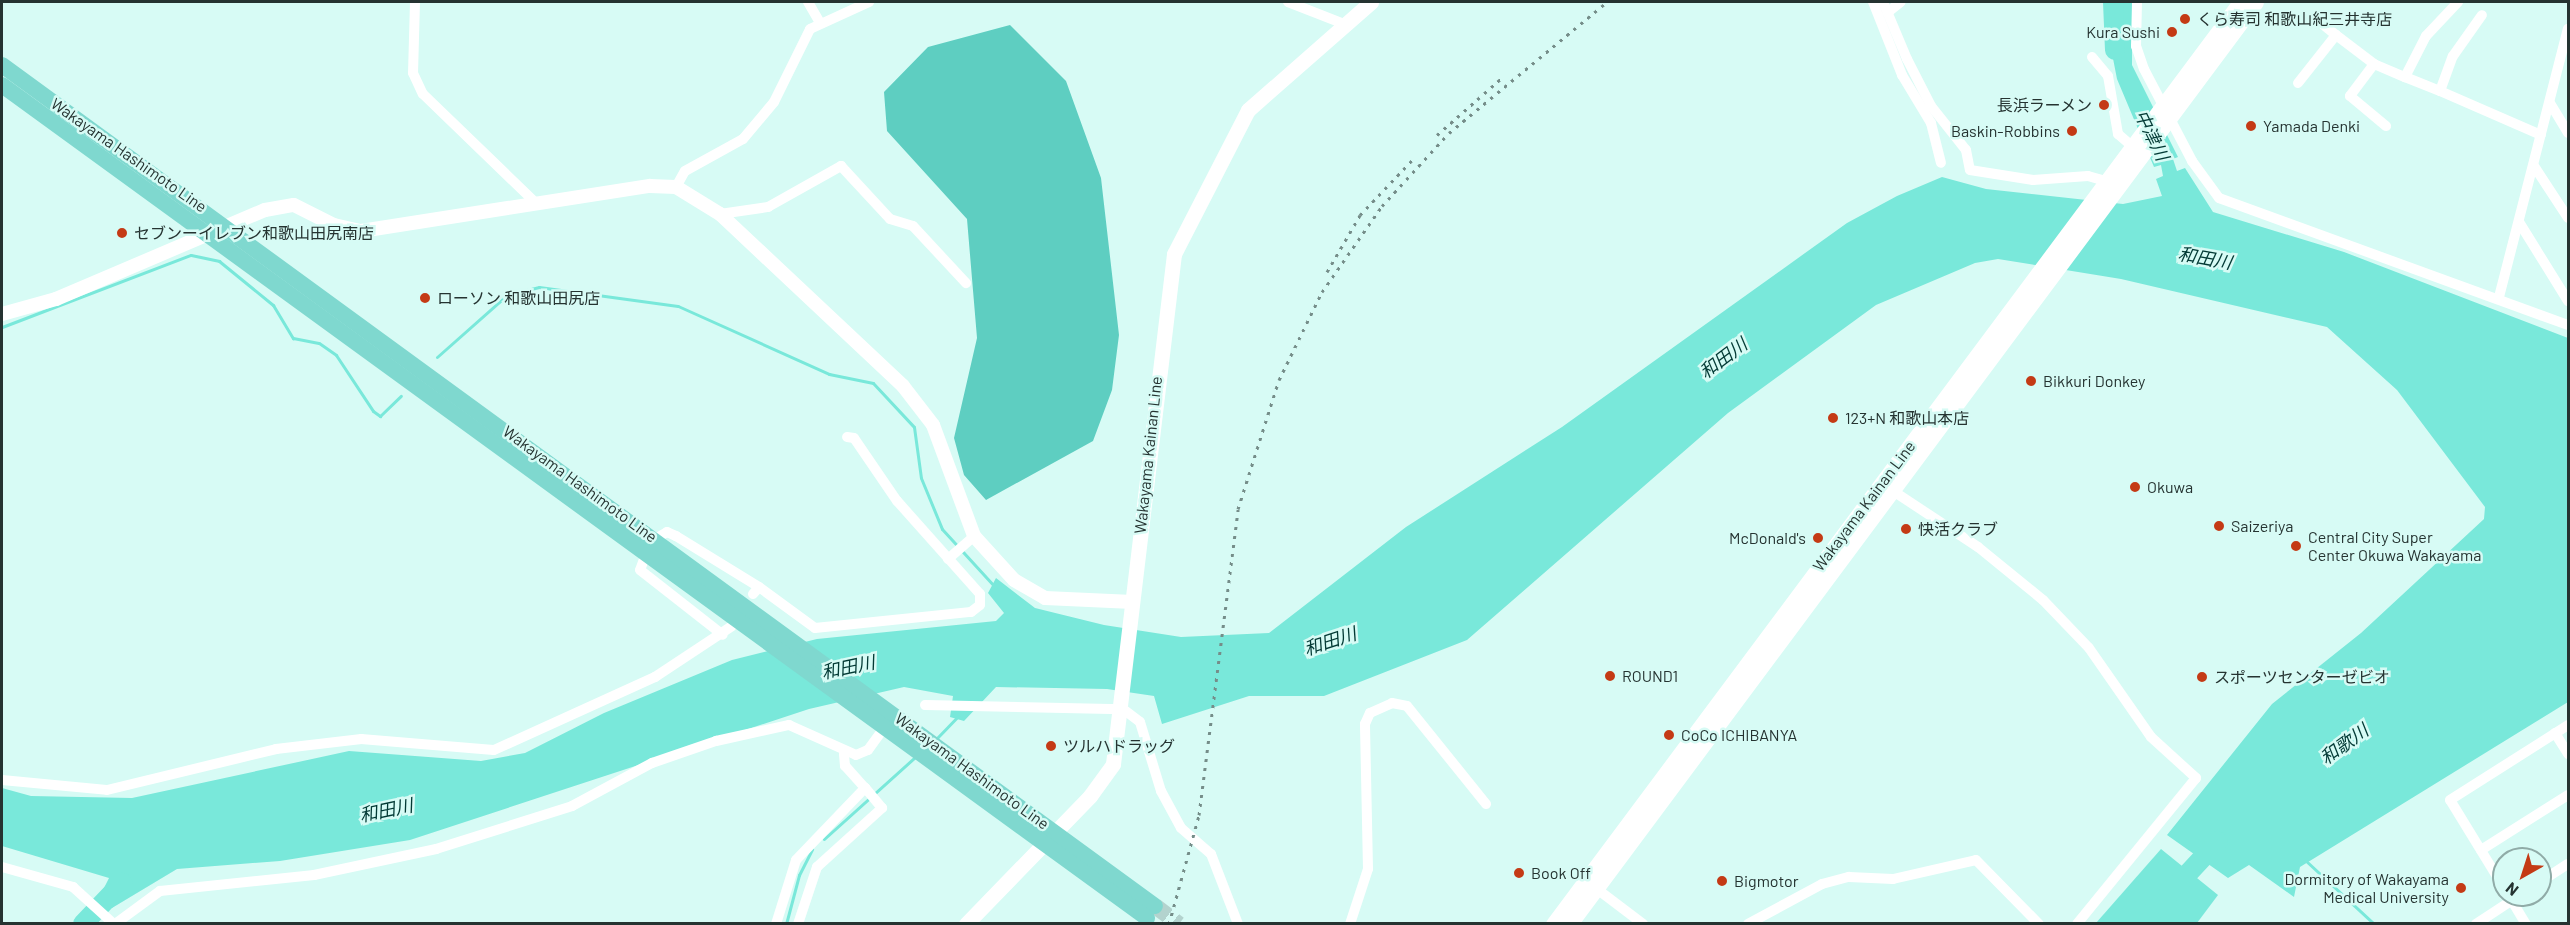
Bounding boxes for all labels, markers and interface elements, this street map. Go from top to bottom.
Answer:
place label: くら寿司 和歌山紀三井寺店 [2197,9,2392,29]
marker: くら寿司 和歌山紀三井寺店 [2178,12,2192,26]
place label: Kura Sushi [2086,22,2160,42]
marker: Kura Sushi [2165,25,2179,39]
street label: Wakayama Hashimoto Line [47,94,211,216]
place label: 長浜ラーメン [1996,95,2092,115]
marker: 長浜ラーメン [2097,98,2111,112]
water label: 中津川 [2130,106,2174,164]
place label: Yamada Denki [2263,116,2360,136]
marker: Yamada Denki [2244,119,2258,133]
place label: Baskin-Robbins [1951,121,2060,141]
marker: Baskin-Robbins [2065,124,2079,138]
place label: セブンーイレブン和歌山田尻南店 [134,223,374,243]
marker: セブンーイレブン和歌山田尻南店 [115,226,129,240]
water label: 和田川 [2177,243,2233,273]
place label: ローソン 和歌山田尻店 [437,288,600,308]
marker: ローソン 和歌山田尻店 [418,291,432,305]
water label: 和田川 [1695,333,1751,383]
place label: Bikkuri Donkey [2043,371,2145,391]
marker: Bikkuri Donkey [2024,374,2038,388]
street label: Wakayama Kainan Line [1130,375,1166,535]
place label: 123+N 和歌山本店 [1845,408,1969,428]
marker: 123+N 和歌山本店 [1826,411,1840,425]
street label: Wakayama Hashimoto Line [499,422,661,546]
street label: Wakayama Kainan Line [1809,437,1919,575]
place label: Okuwa [2147,477,2193,497]
marker: Okuwa [2128,480,2142,494]
place label: Saizeriya [2231,516,2293,536]
place label: 快活クラブ [1918,519,1998,539]
marker: Saizeriya [2212,519,2226,533]
marker: 快活クラブ [1899,522,1913,536]
place label: Central City Super Center Okuwa Wakayama [2308,527,2481,565]
place label: McDonald's [1729,528,1806,548]
marker: McDonald's [1811,531,1825,545]
marker: Central City Super Center Okuwa Wakayama [2289,539,2303,553]
water label: 和田川 [1301,622,1359,660]
water label: 和田川 [819,651,877,683]
place label: ROUND1 [1622,666,1678,686]
place label: スポーツセンターゼビオ [2214,667,2390,687]
marker: ROUND1 [1603,669,1617,683]
marker: スポーツセンターゼビオ [2195,670,2209,684]
street label: Wakayama Hashimoto Line [891,709,1053,833]
water label: 和歌川 [2316,719,2372,769]
place label: CoCo ICHIBANYA [1681,725,1797,745]
marker: CoCo ICHIBANYA [1662,728,1676,742]
place label: ツルハドラッグ [1063,736,1175,756]
marker: ツルハドラッグ [1044,739,1058,753]
water label: 和田川 [357,794,415,826]
north arrow [2492,847,2552,907]
place label: Book Off [1531,863,1591,883]
marker: Book Off [1512,866,1526,880]
place label: Dormitory of Wakayama Medical University [2284,869,2449,907]
place label: Bigmotor [1734,871,1799,891]
marker: Bigmotor [1715,874,1729,888]
text: N [2502,879,2522,901]
marker: Dormitory of Wakayama Medical University [2454,881,2468,895]

